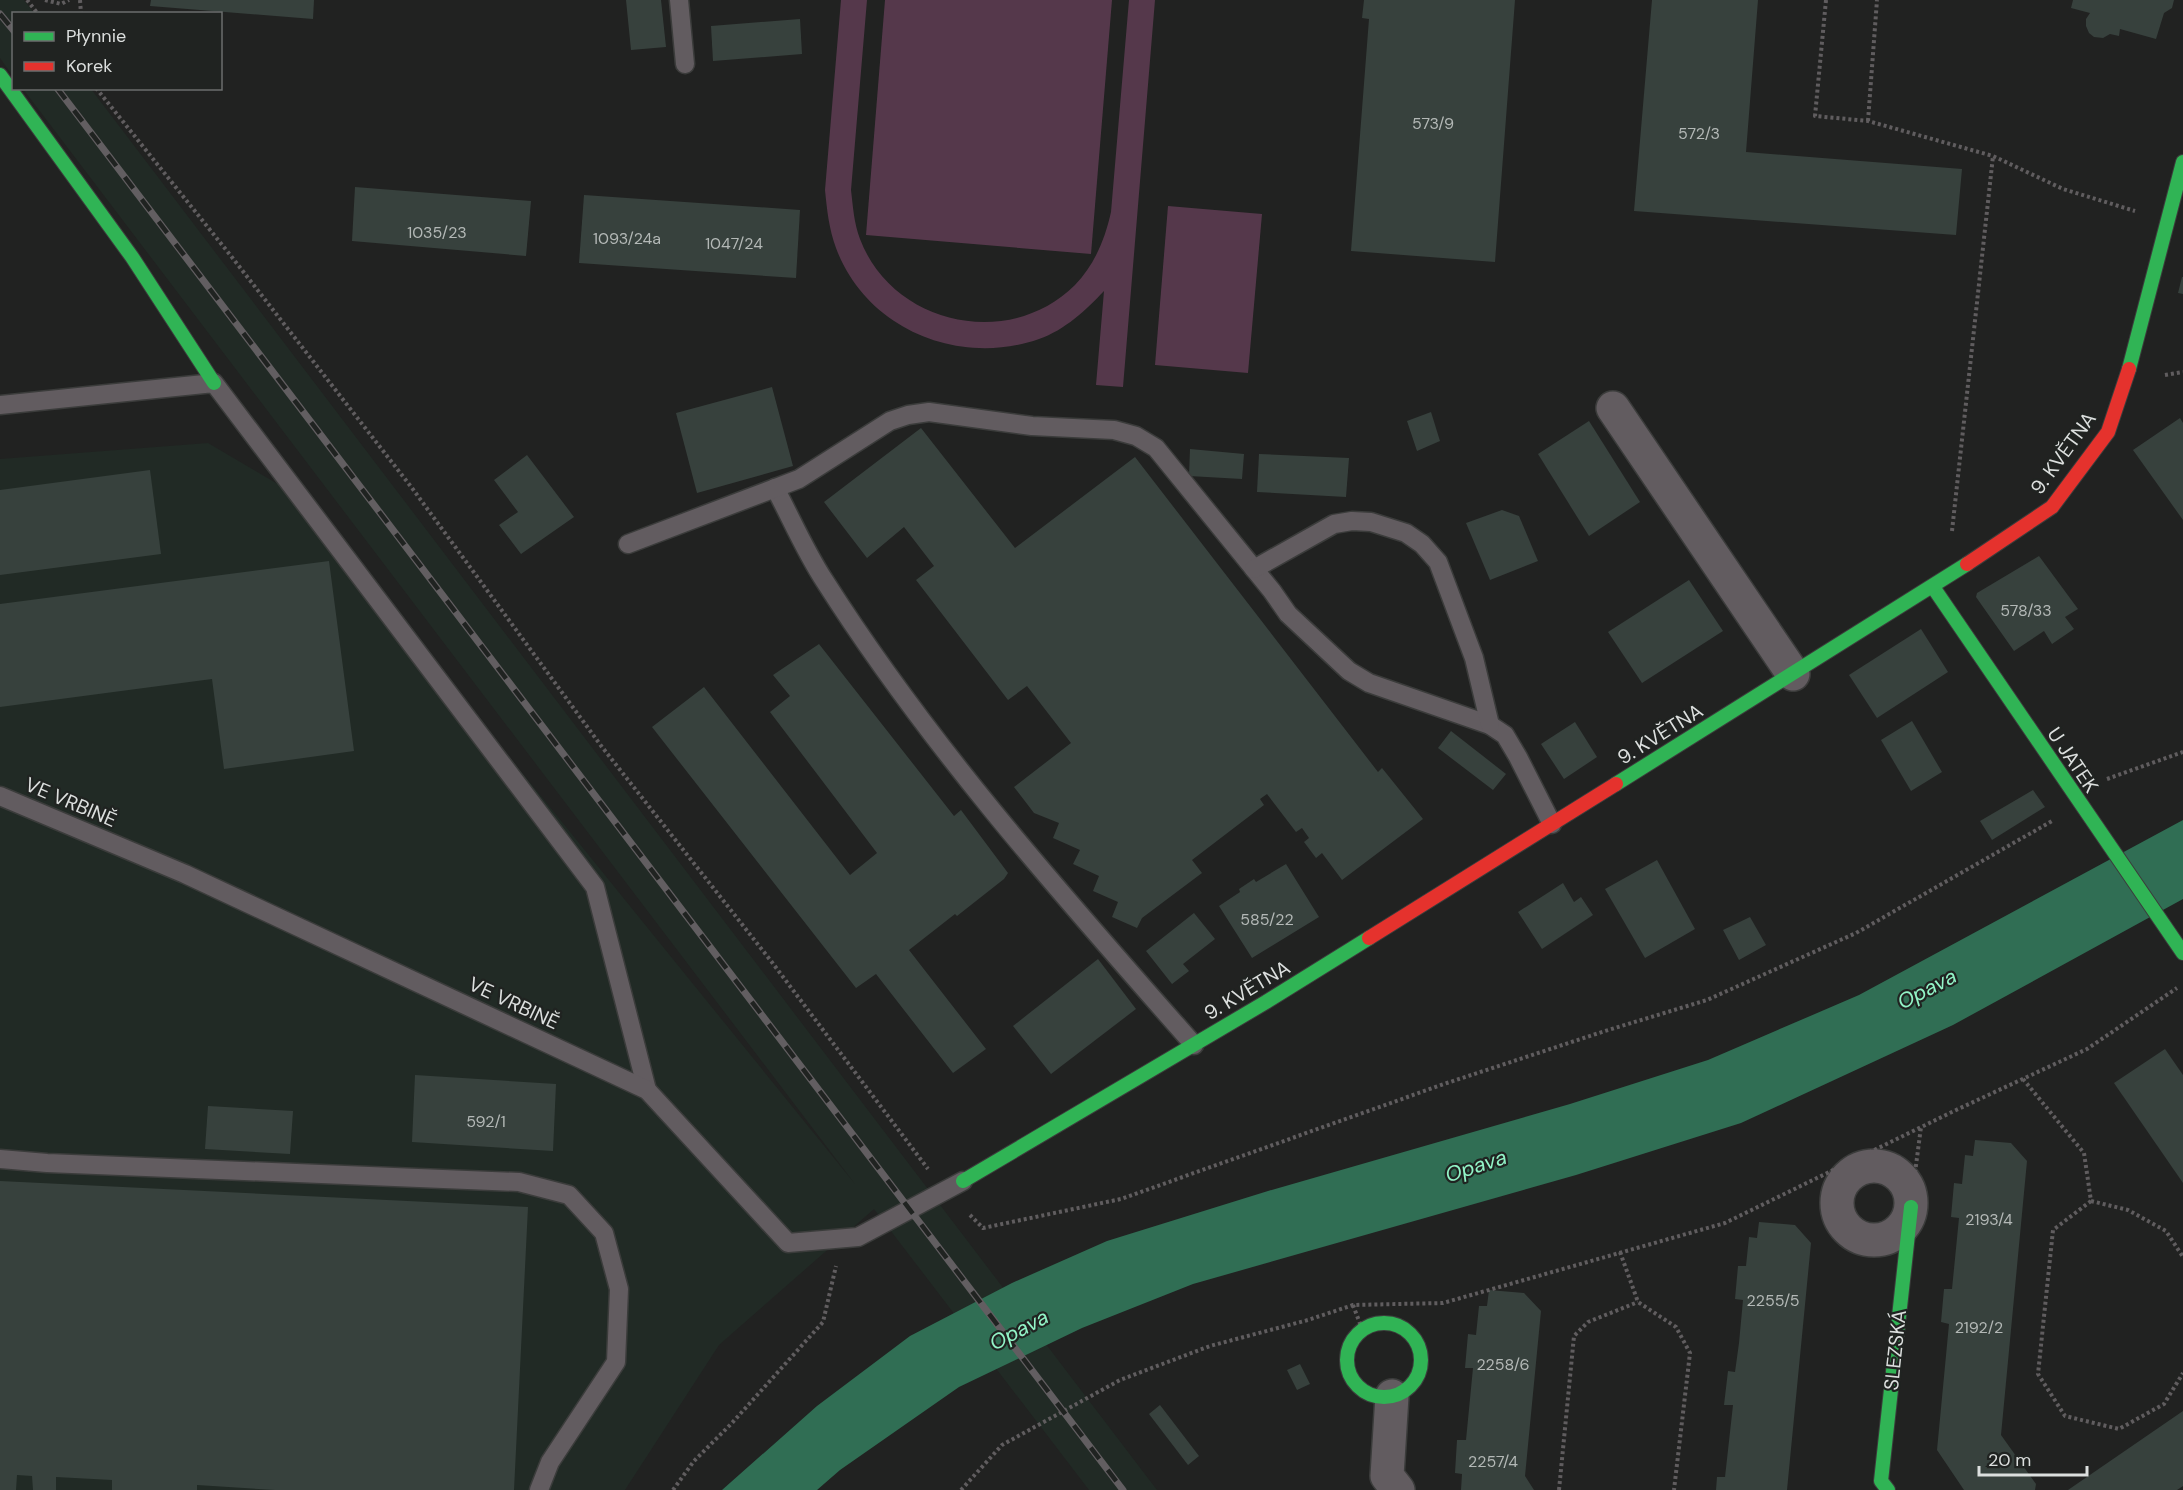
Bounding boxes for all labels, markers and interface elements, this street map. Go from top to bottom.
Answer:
legend [12,12,222,90]
text: Płynnie [66,24,126,48]
text: Korek [66,54,112,78]
house number: 573/9 [1412,113,1454,134]
house number: 572/3 [1678,123,1720,144]
house number: 1035/23 [407,222,467,243]
house number: 1093/24a [593,228,661,249]
house number: 1047/24 [705,233,763,254]
street label: 9. KVĚTNA [2024,407,2102,499]
house number: 578/33 [2000,600,2052,621]
street label: 9. KVĚTNA [1612,698,1708,770]
street label: U JATEK [2042,722,2105,798]
street label: VE VRBINĚ [21,771,121,833]
house number: 585/22 [1240,909,1294,930]
street label: 9. KVĚTNA [1199,954,1295,1026]
water label: Opava [1892,962,1962,1016]
street label: VE VRBINĚ [464,971,564,1035]
house number: 592/1 [466,1111,506,1132]
water label: Opava [1442,1143,1510,1189]
house number: 2193/4 [1965,1209,2013,1230]
house number: 2255/5 [1746,1290,1800,1311]
water label: Opava [984,1303,1054,1357]
street label: SLEZSKÁ [1878,1308,1912,1392]
house number: 2192/2 [1955,1317,2003,1338]
house number: 2258/6 [1476,1354,1530,1375]
scale bar [1979,1439,2087,1477]
text: 20 m [1988,1448,2031,1472]
house number: 2257/4 [1468,1451,1518,1472]

